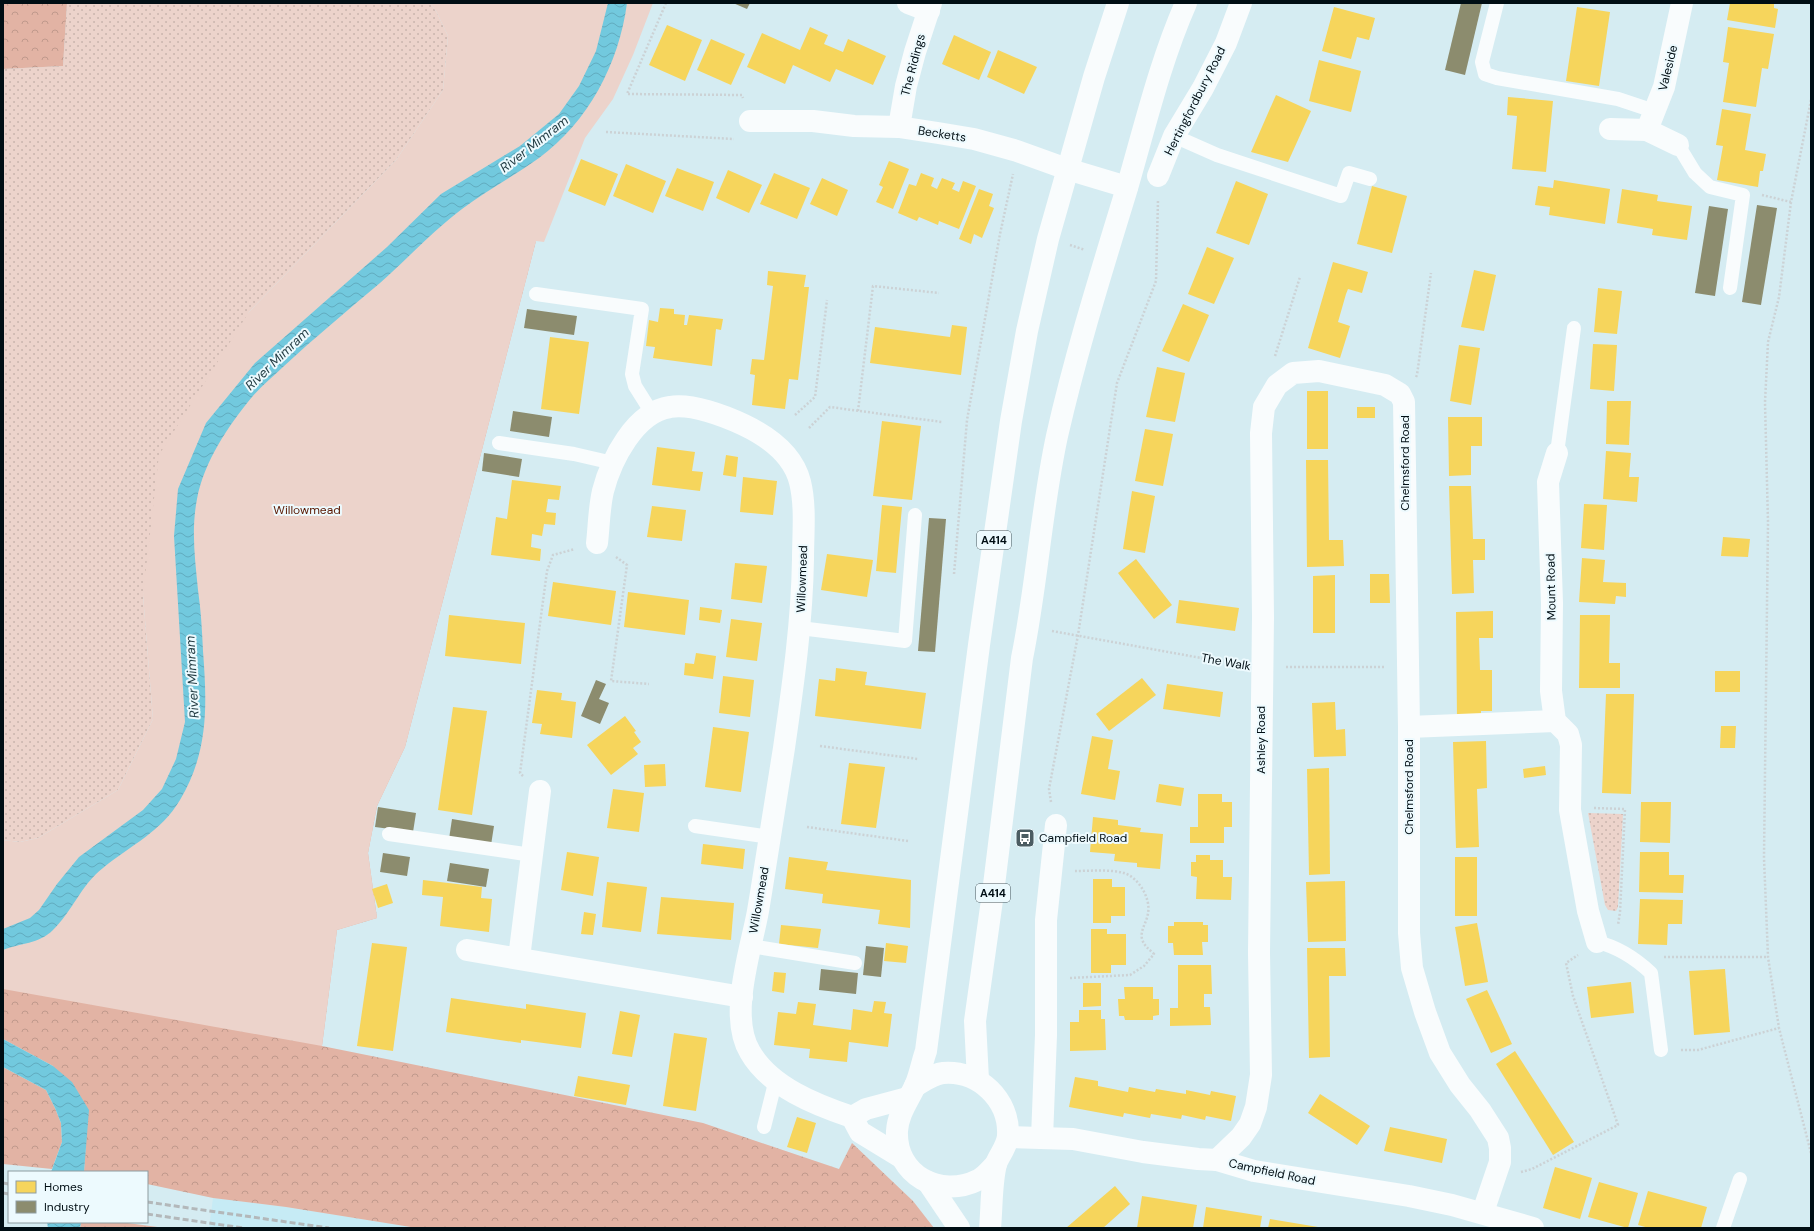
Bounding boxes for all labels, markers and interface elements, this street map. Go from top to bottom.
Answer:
street label: The Ridings [897,32,929,98]
street label: Valeside [1655,43,1681,93]
street label: Hertingfordbury Road [1161,44,1229,158]
water label: River Mimram [496,112,572,176]
street label: Becketts [917,122,967,146]
water label: River Mimram [241,324,313,394]
street label: Chelmsford Road [1397,415,1413,511]
park label: Willowmead [273,502,341,518]
road number: A414 [977,531,1011,549]
street label: Willowmead [793,545,811,613]
street label: Mount Road [1542,553,1560,621]
water label: River Mimram [181,635,203,719]
street label: The Walk [1200,650,1252,674]
street label: Ashley Road [1253,706,1269,774]
street label: Chelmsford Road [1401,739,1417,835]
bus stop icon: Campfield Road [1014,827,1036,849]
place label: Campfield Road [1039,830,1127,846]
street label: Willowmead [745,865,773,935]
road number: A414 [976,884,1010,902]
street label: Campfield Road [1227,1155,1317,1189]
legend [8,1171,148,1223]
text: Homes [44,1179,83,1195]
text: Industry [44,1199,90,1215]

